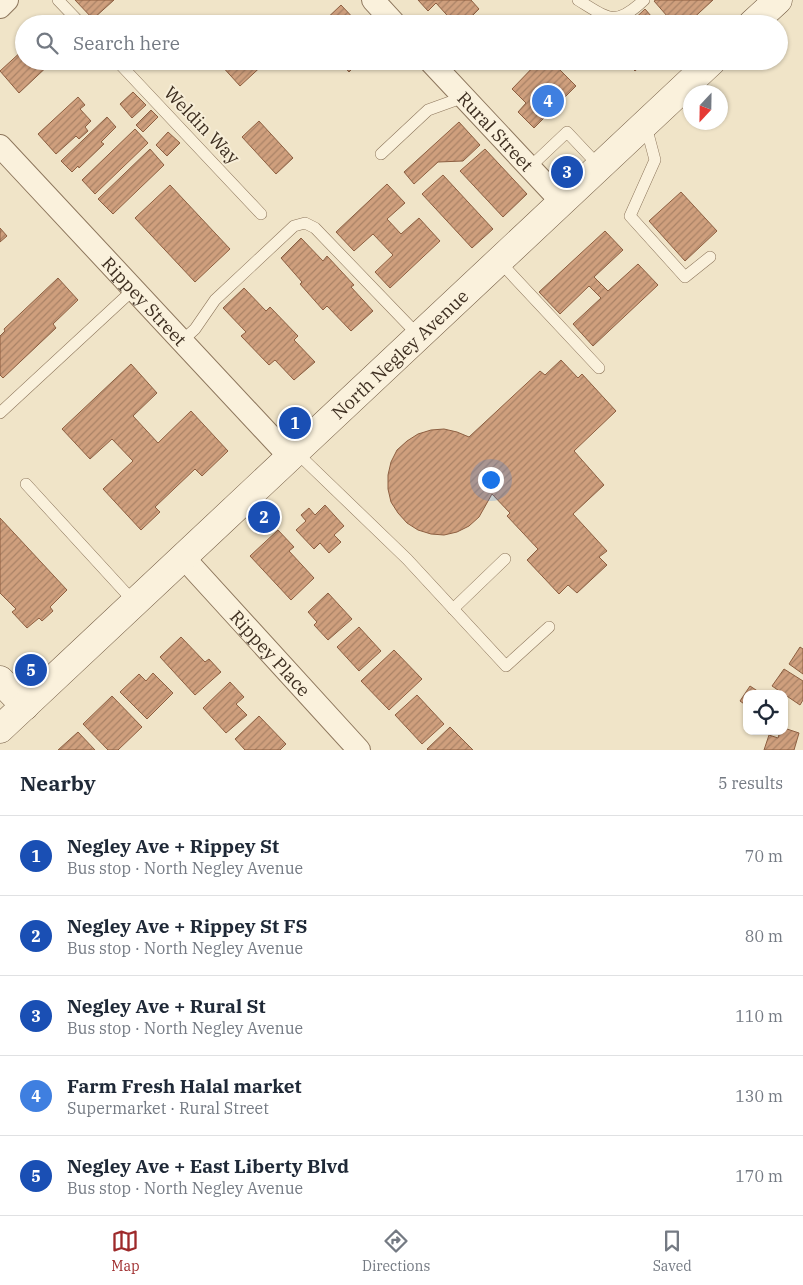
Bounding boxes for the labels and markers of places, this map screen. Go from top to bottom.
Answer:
pin: 4 [532,82,564,120]
pin: 3 [551,153,583,191]
pin: 1 [279,404,311,442]
pin: 2 [248,498,280,536]
pin: 5 [15,651,47,689]

